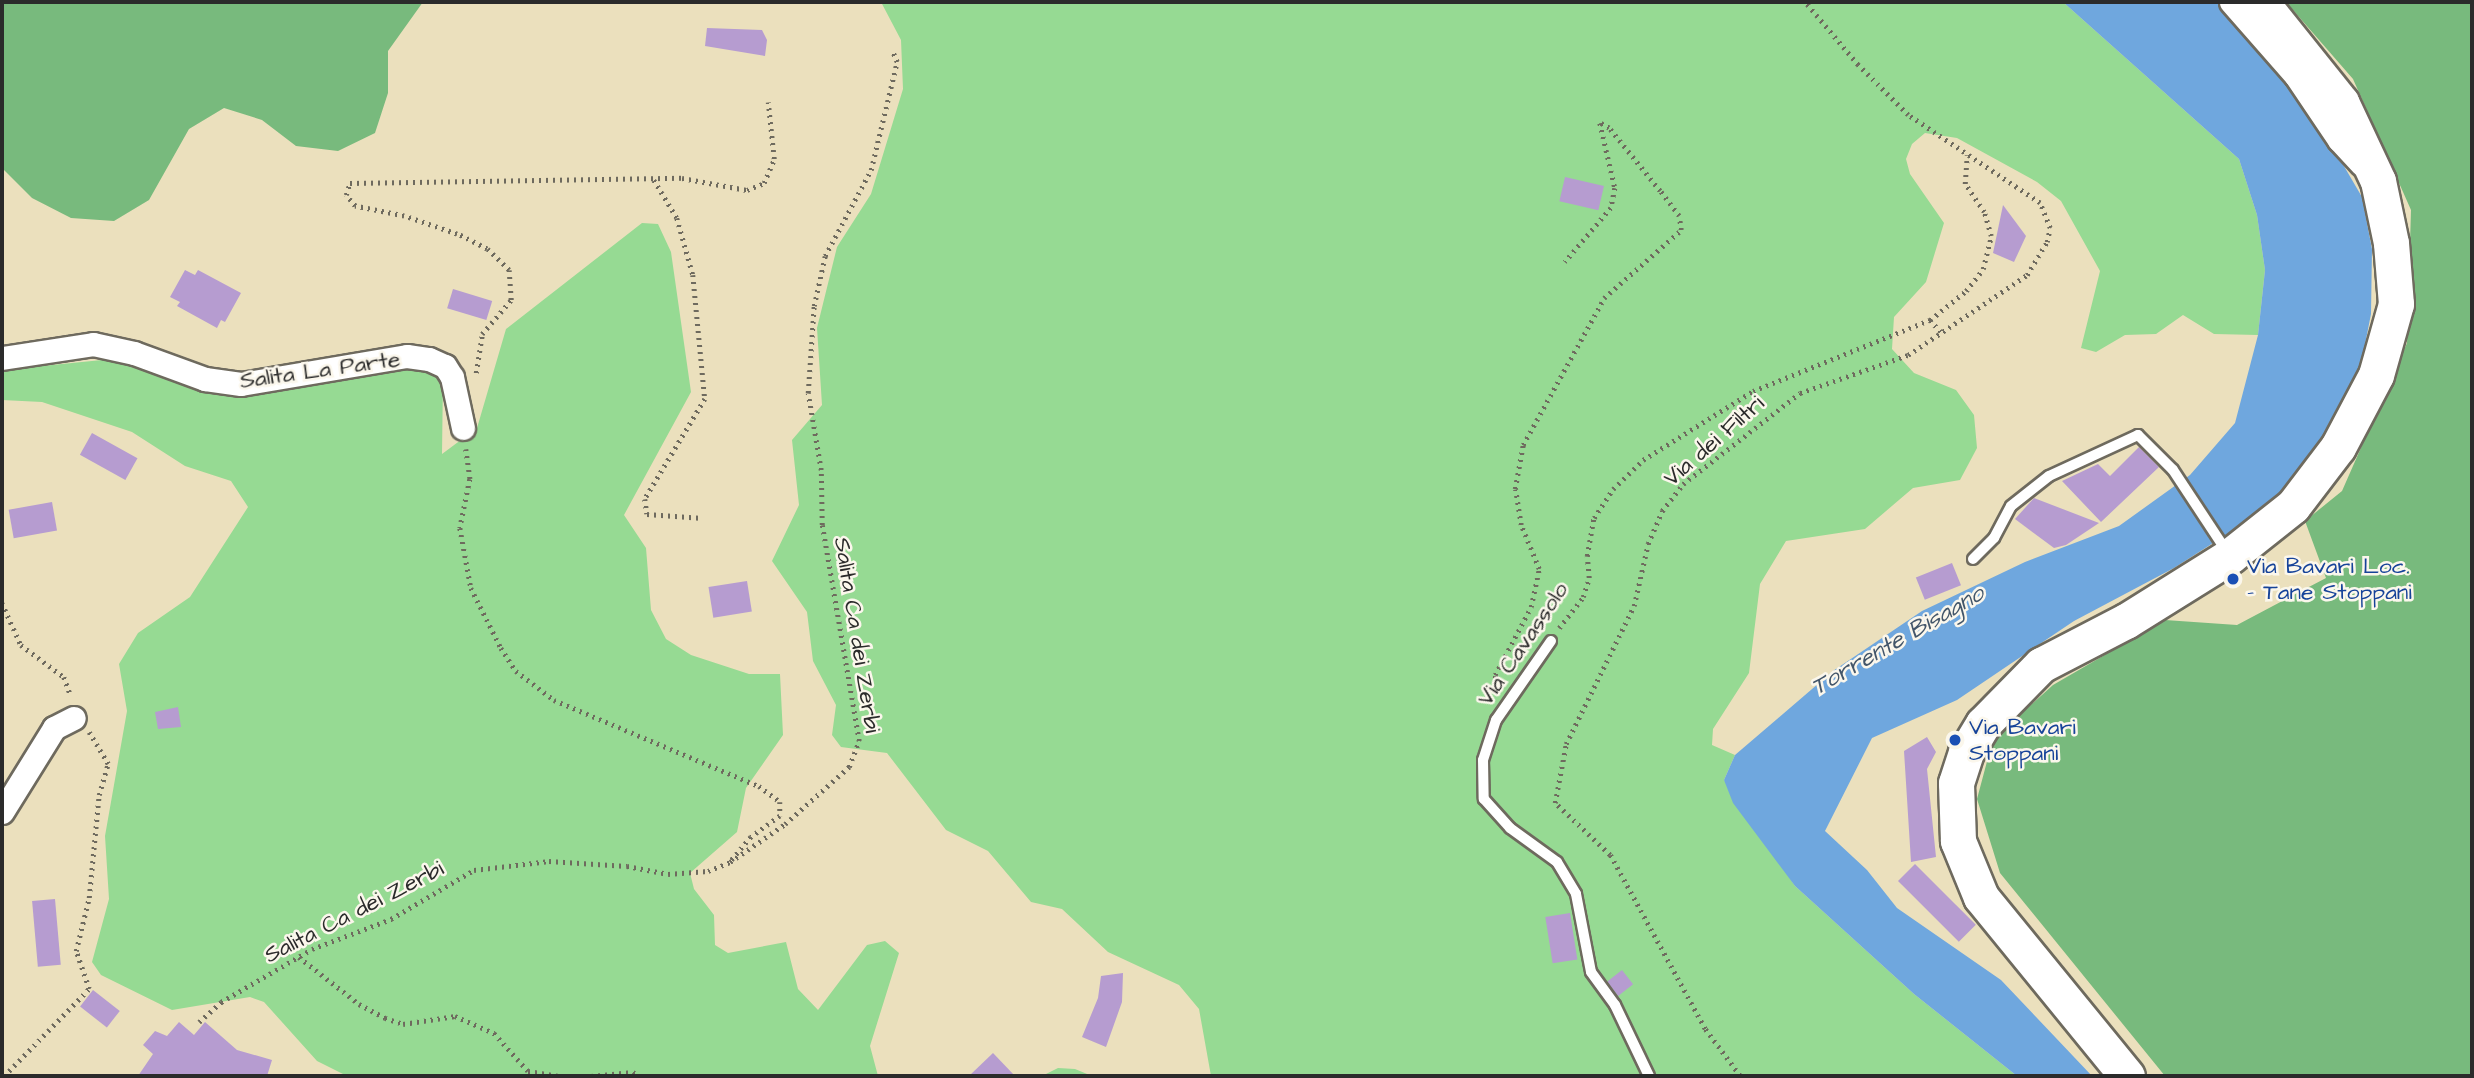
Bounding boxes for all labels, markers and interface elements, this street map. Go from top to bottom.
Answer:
street label: Salita La Parte [238,345,402,395]
street label: Via dei Filtri [1658,390,1770,492]
street label: Salita Ca dei Zerbi [828,535,886,735]
place label: Via Bavari Loc. - Tane Stoppani [2247,552,2412,606]
marker: Via Bavari Loc. - Tane Stoppani [2225,571,2241,587]
street label: Via Cavassolo [1472,577,1574,711]
water label: Torrente Bisagno [1806,580,1990,702]
place label: Via Bavari Stoppani [1969,713,2076,767]
marker: Via Bavari Stoppani [1947,732,1963,748]
street label: Salita Ca dei Zerbi [260,855,448,969]

